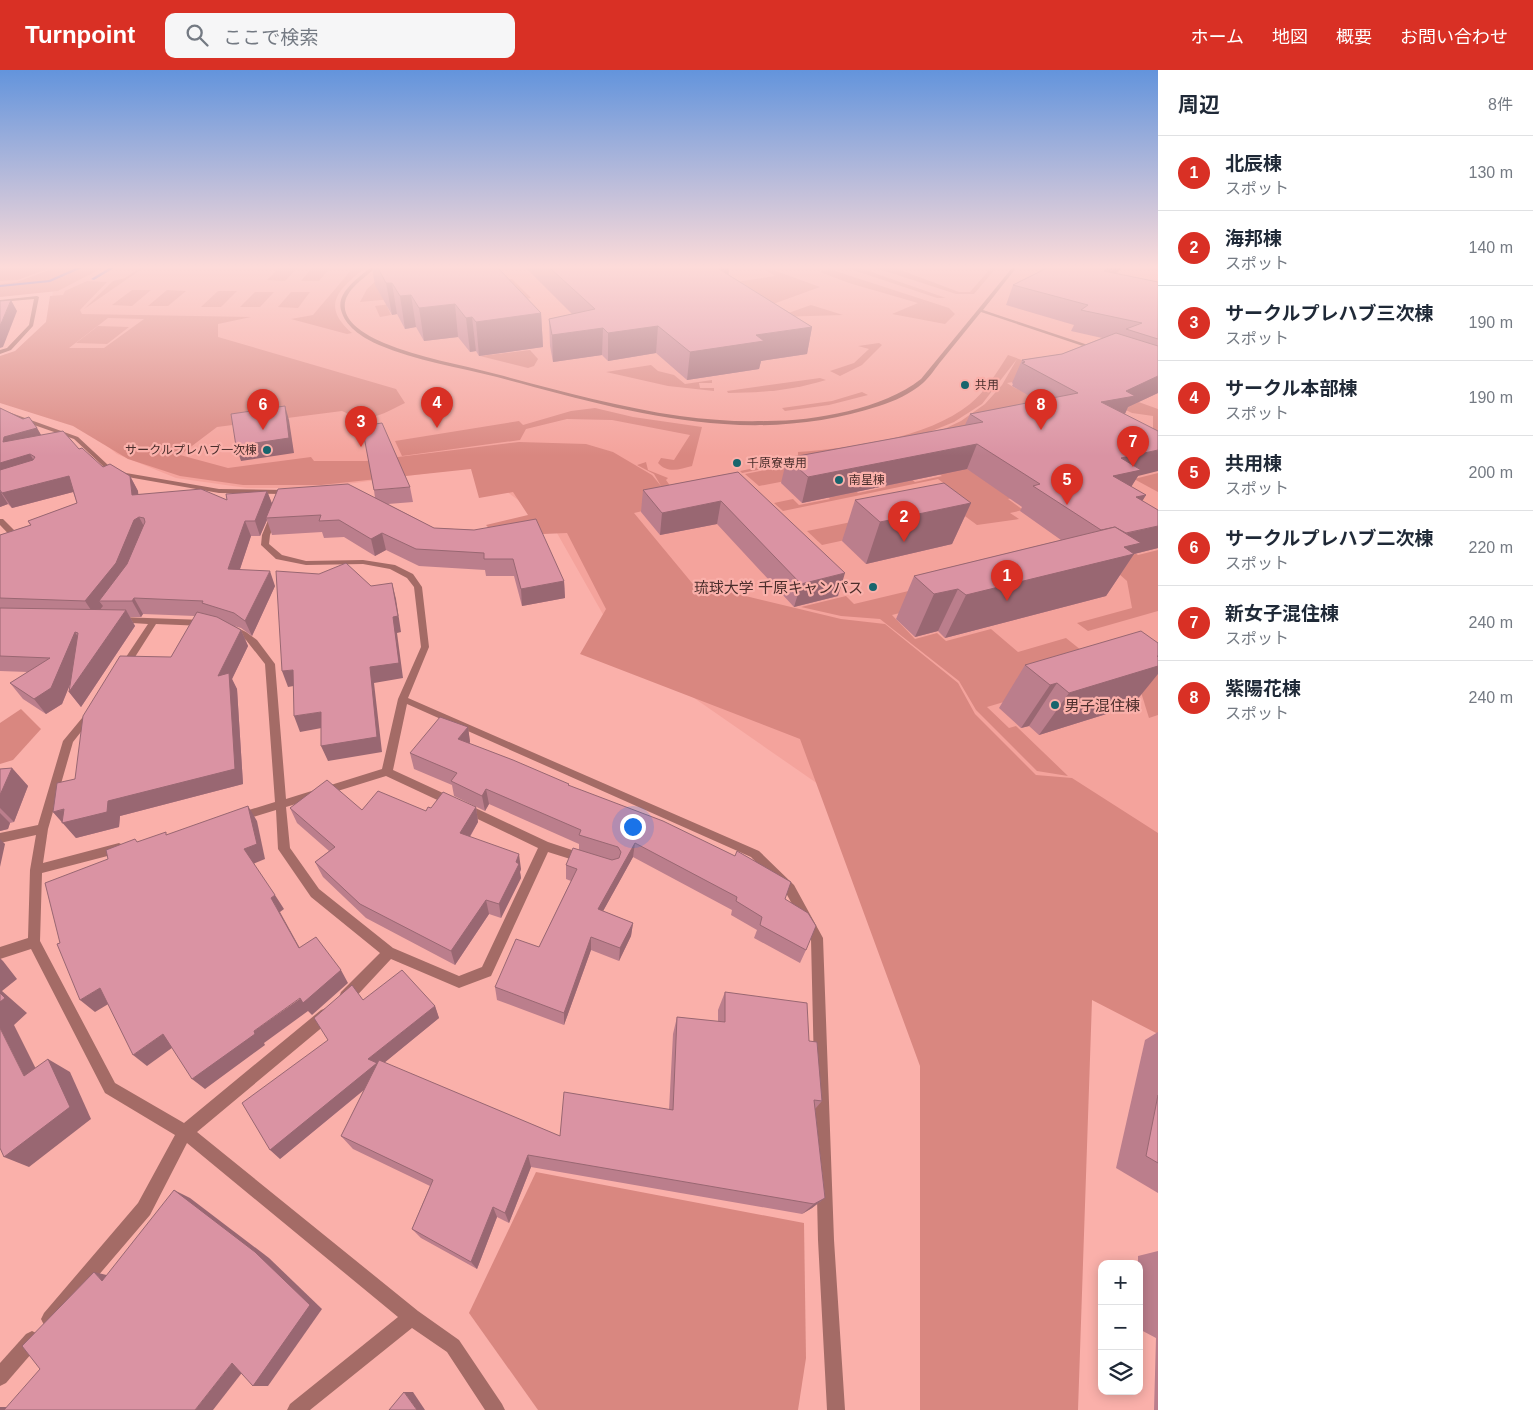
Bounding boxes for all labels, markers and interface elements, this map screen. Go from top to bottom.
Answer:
search box [165,13,515,58]
text: Turnpoint [25,21,135,48]
icon: search [183,21,211,49]
text: ここで検索 [223,27,318,48]
text: ホーム [1191,27,1244,47]
text: 地図 [1272,27,1308,47]
text: 概要 [1336,27,1372,47]
text: お問い合わせ [1400,27,1508,47]
text: 周辺 [1178,93,1220,116]
text: 8件 [1488,96,1513,113]
text: 北辰棟 [1225,153,1282,174]
text: 1 [1190,164,1198,181]
text: 130 m [1469,164,1513,181]
text: スポット [1225,180,1289,197]
text: 海邦棟 [1225,228,1282,249]
text: 2 [1190,239,1198,256]
text: 140 m [1469,239,1513,256]
text: スポット [1225,255,1289,272]
text: サークルプレハブ三次棟 [1225,303,1433,324]
text: 3 [1190,314,1198,331]
text: 190 m [1469,314,1513,331]
text: スポット [1225,330,1289,347]
place label: 共用 [975,378,999,392]
text: サークル本部棟 [1225,378,1357,399]
marker: 共用 [959,379,971,391]
pin: 4 [421,387,453,428]
pin: 6 [247,389,279,430]
pin: 8 [1025,389,1057,430]
text: 4 [1190,389,1198,406]
text: 190 m [1469,389,1513,406]
text: スポット [1225,405,1289,422]
pin: 3 [345,406,377,447]
pin: 7 [1117,426,1149,467]
place label: サークルプレハブ一次棟 [125,443,257,457]
marker: サークルプレハブ一次棟 [261,444,273,456]
text: 共用棟 [1225,453,1282,474]
place label: 千原寮専用 [747,456,807,470]
marker: 千原寮専用 [731,457,743,469]
pin: 5 [1051,464,1083,505]
text: 5 [1190,464,1198,481]
text: 200 m [1469,464,1513,481]
place label: 南星棟 [849,473,885,487]
marker: 南星棟 [833,474,845,486]
text: スポット [1225,480,1289,497]
pin: 2 [888,501,920,542]
text: サークルプレハブ二次棟 [1225,528,1433,549]
text: 6 [1190,539,1198,556]
text: 220 m [1469,539,1513,556]
text: スポット [1225,555,1289,572]
pin: 1 [991,560,1023,601]
place label: 琉球大学 千原キャンパス [694,579,863,596]
marker: 琉球大学 千原キャンパス [867,581,879,593]
text: 新女子混住棟 [1225,603,1339,624]
text: 7 [1190,614,1198,631]
text: 240 m [1469,614,1513,631]
text: スポット [1225,630,1289,647]
text: 紫陽花棟 [1225,678,1301,699]
text: 8 [1190,689,1198,706]
text: 240 m [1469,689,1513,706]
place label: 男子混住棟 [1065,697,1140,714]
marker: 男子混住棟 [1049,699,1061,711]
text: スポット [1225,705,1289,722]
your location [620,814,646,840]
map controls [1098,1260,1143,1395]
button: + [1098,1260,1143,1305]
button: − [1098,1305,1143,1350]
button: layers [1098,1350,1143,1395]

